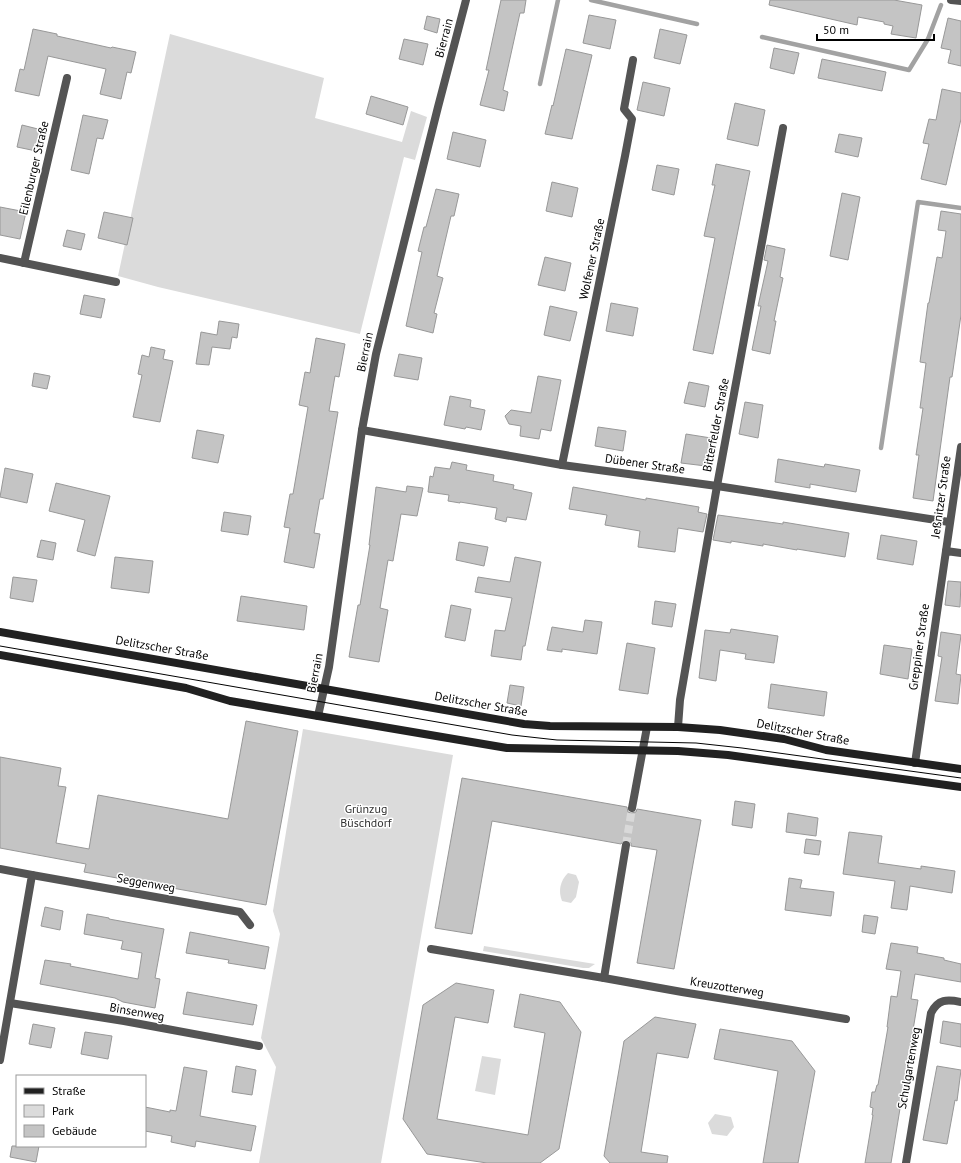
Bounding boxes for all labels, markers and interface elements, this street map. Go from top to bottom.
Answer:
scale bar [817,16,934,42]
street label: Bierrain [431,17,456,59]
text: 50 m [823,22,849,37]
street label: Eilenburger Straße [15,119,52,217]
street label: Wolfener Straße [576,217,607,301]
street label: Bierrain [353,331,376,373]
street label: Bitterfelder Straße [699,377,732,473]
street label: Dübener Straße [604,450,686,477]
street label: Jeßnitzer Straße [927,455,954,540]
street label: Greppiner Straße [905,603,932,691]
street label: Delitzscher Straße [114,632,210,663]
street label: Bierrain [303,652,326,694]
street label: Delitzscher Straße [433,688,529,719]
street label: Delitzscher Straße [755,715,851,748]
park label: Grünzug Büschdorf [340,801,393,830]
street label: Seggenweg [116,870,176,895]
street label: Kreuzotterweg [689,973,765,1000]
street label: Binsenweg [108,999,166,1024]
street label: Schulgartenweg [894,1026,923,1110]
legend [16,1075,146,1147]
text: Straße [52,1083,86,1098]
text: Park [52,1103,74,1118]
text: Gebäude [52,1123,97,1138]

